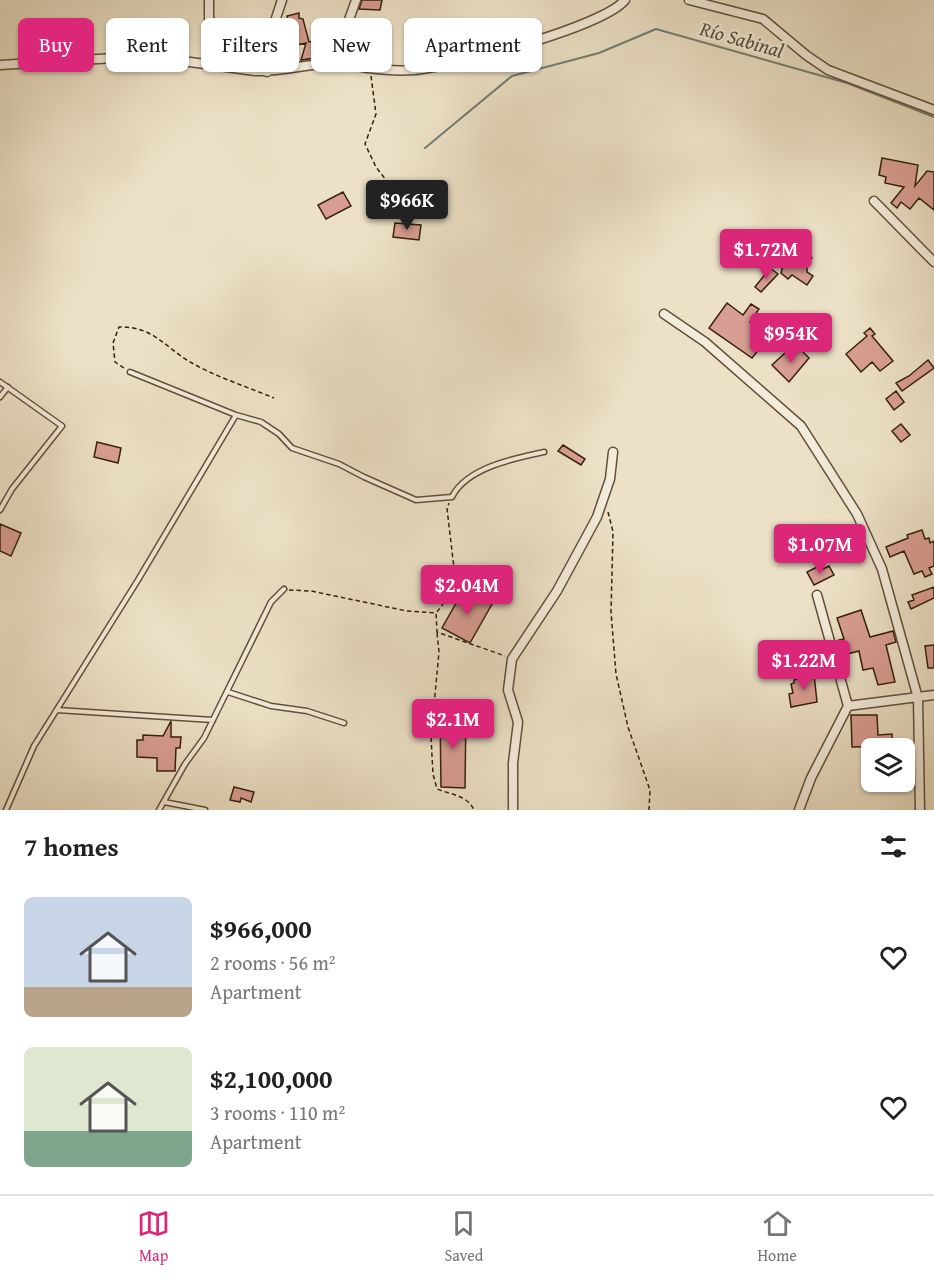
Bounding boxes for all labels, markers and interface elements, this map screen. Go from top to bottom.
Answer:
water label: Río Sabinal [696,13,787,65]
chip: Buy [18,18,94,72]
chip: Rent [106,18,189,72]
chip: Filters [201,18,299,72]
chip: New [311,18,392,72]
chip: Apartment [404,18,542,72]
pin: $966K [365,180,449,231]
text: $966K [380,185,434,214]
pin: $1.72M [717,229,815,280]
text: $1.72M [734,234,798,263]
pin: $954K [749,313,833,364]
text: $954K [764,318,818,347]
pin: $1.07M [771,524,869,575]
text: $1.07M [788,529,852,558]
pin: $2.04M [418,565,516,616]
text: $2.04M [435,570,499,599]
pin: $1.22M [755,640,853,691]
text: $1.22M [772,645,836,674]
pin: $2.1M [411,699,495,750]
text: $2.1M [426,704,480,733]
map controls [861,738,915,792]
button: layers [861,738,915,792]
text: 7 homes [24,827,119,866]
icon: filters [877,830,910,863]
text: $966,000 [210,909,312,948]
icon: home [72,921,144,993]
icon: heart [877,941,910,974]
text: 2 rooms · 56 m² [210,948,336,977]
text: Apartment [210,977,302,1006]
text: $2,100,000 [210,1059,332,1098]
icon: home [72,1071,144,1143]
icon: heart [877,1091,910,1124]
text: 3 rooms · 110 m² [210,1098,345,1127]
text: Apartment [210,1127,302,1156]
tab: Map [137,1207,170,1267]
tab: Saved [444,1207,483,1267]
tab: Home [757,1207,797,1267]

